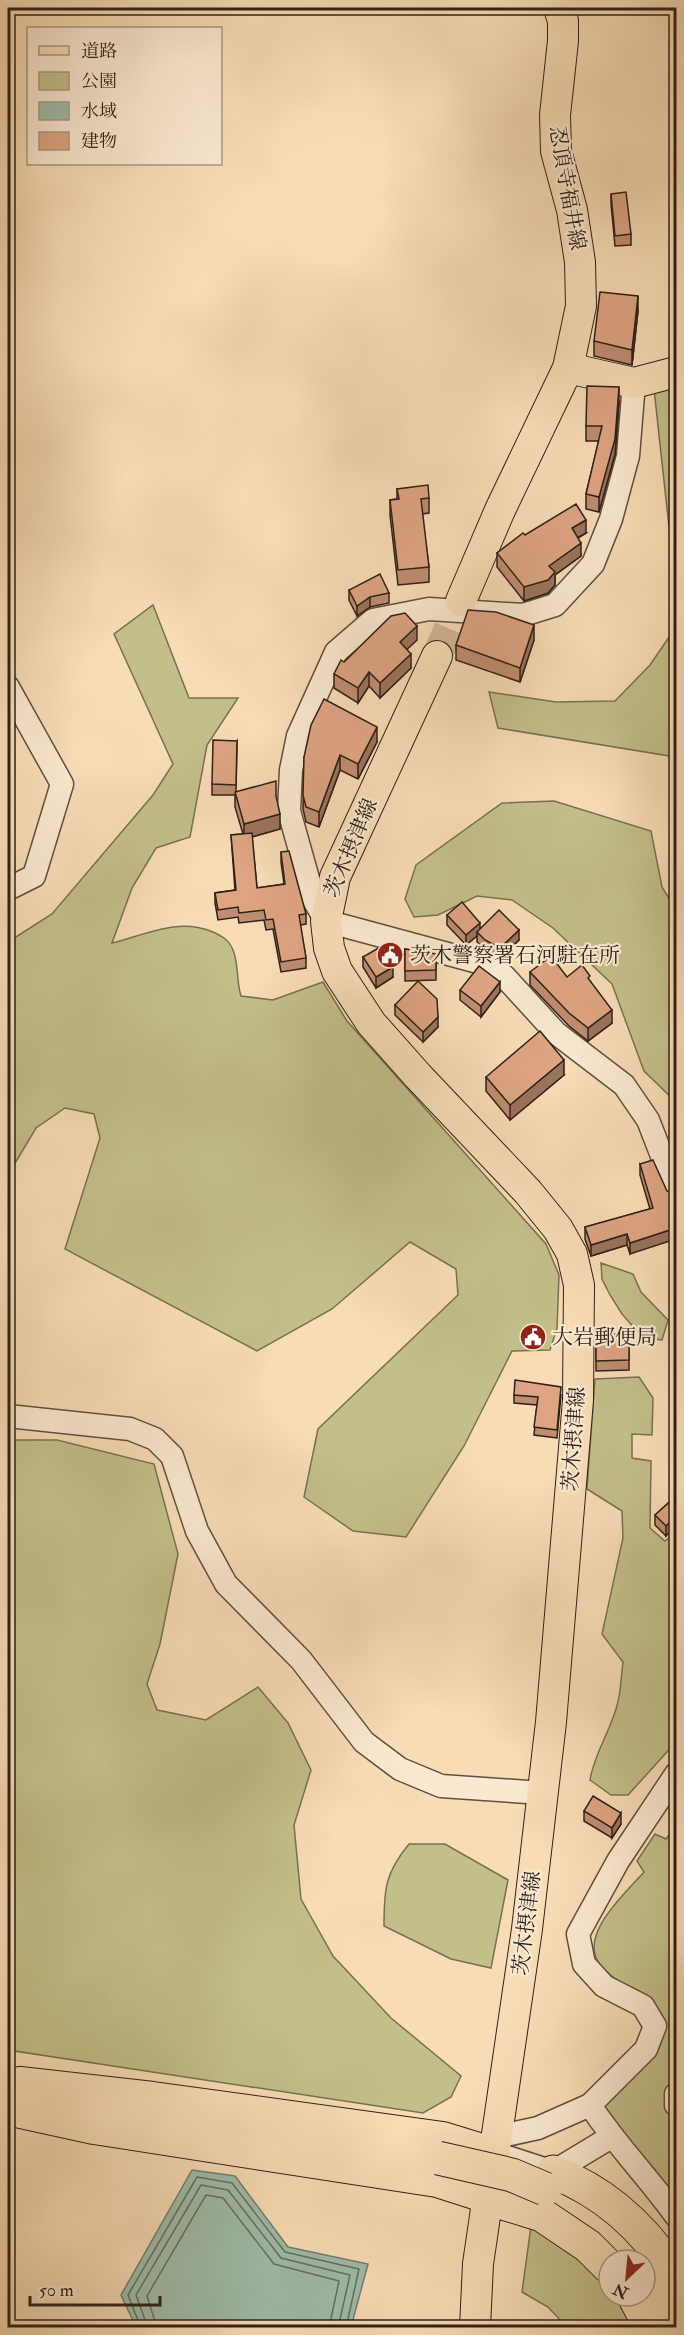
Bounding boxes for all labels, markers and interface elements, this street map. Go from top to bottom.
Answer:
legend [27,27,222,165]
text: 道路 [81,40,117,63]
text: 公園 [81,70,117,93]
text: 水域 [81,100,117,123]
street label: 忍頂寺福井線 [543,124,591,252]
text: 建物 [81,130,117,153]
street label: 茨木摂津線 [318,794,384,902]
public building icon: 茨木警察署石河駐在所 [375,940,405,970]
place label: 茨木警察署石河駐在所 [410,942,620,969]
public building icon: 大岩郵便局 [518,1322,548,1352]
place label: 大岩郵便局 [552,1324,657,1351]
street label: 茨木摂津線 [557,1386,591,1492]
street label: 茨木摂津線 [507,1869,547,1977]
north arrow [597,2248,657,2308]
scale bar [30,2269,160,2307]
text: N [609,2278,633,2303]
text: 50 m [39,2279,74,2302]

